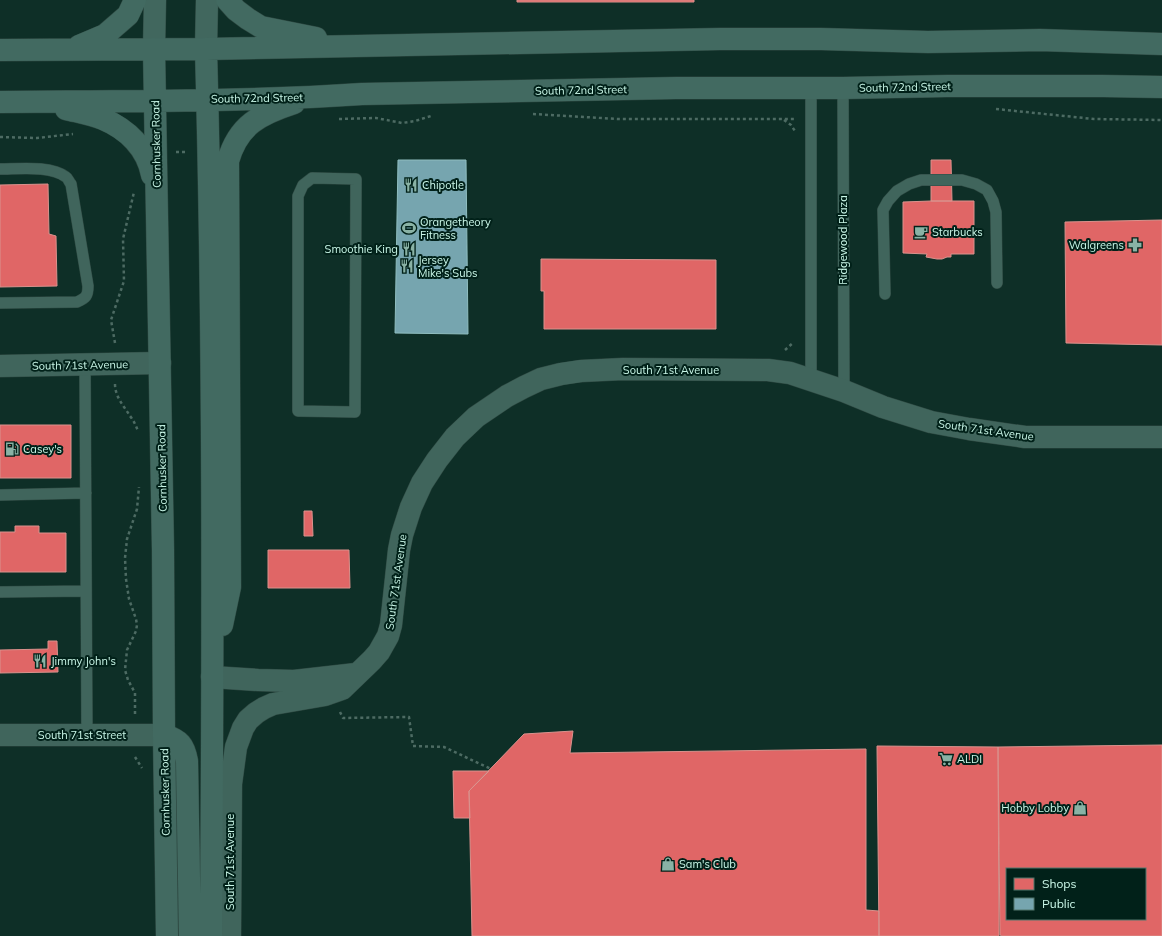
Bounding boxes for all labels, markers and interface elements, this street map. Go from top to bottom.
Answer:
street label: South 72nd Street [859,79,951,95]
street label: South 72nd Street [535,82,627,98]
street label: South 72nd Street [211,90,303,106]
street label: Cornhusker Road [148,100,164,188]
restaurant icon: Chipotle [403,177,419,193]
place label: Chipotle [422,178,464,192]
street label: Ridgewood Plaza [836,195,850,285]
place label: Orangetheory Fitness [420,215,491,242]
sports icon: Orangetheory Fitness [401,220,417,236]
cafe icon: Starbucks [913,224,929,240]
place label: Starbucks [932,225,983,239]
pharmacy icon: Walgreens [1127,237,1143,253]
place label: Walgreens [1069,238,1124,252]
restaurant icon: Smoothie King [401,241,417,257]
place label: Smoothie King [325,242,398,256]
place label: Jersey Mike's Subs [418,253,478,280]
restaurant icon: Jersey Mike's Subs [399,258,415,274]
street label: South 71st Avenue [32,357,128,373]
street label: South 71st Avenue [623,363,719,377]
street label: South 71st Avenue [937,416,1035,444]
street label: Cornhusker Road [154,424,170,512]
fuel station icon: Casey's [4,441,20,457]
place label: Casey's [23,442,62,456]
street label: South 71st Avenue [382,533,410,631]
restaurant icon: Jimmy John's [32,653,48,669]
place label: Jimmy John's [51,654,116,668]
street label: South 71st Street [38,728,126,742]
street label: Cornhusker Road [157,748,173,836]
supermarket icon: ALDI [938,751,954,767]
place label: ALDI [957,752,982,766]
shop icon: Hobby Lobby [1072,800,1088,816]
place label: Hobby Lobby [1001,801,1069,815]
street label: South 71st Avenue [223,814,237,910]
shop icon: Sam's Club [660,856,676,872]
place label: Sam's Club [679,857,736,871]
legend [1006,868,1146,920]
text: Shops [1042,876,1077,891]
text: Public [1042,896,1076,911]

